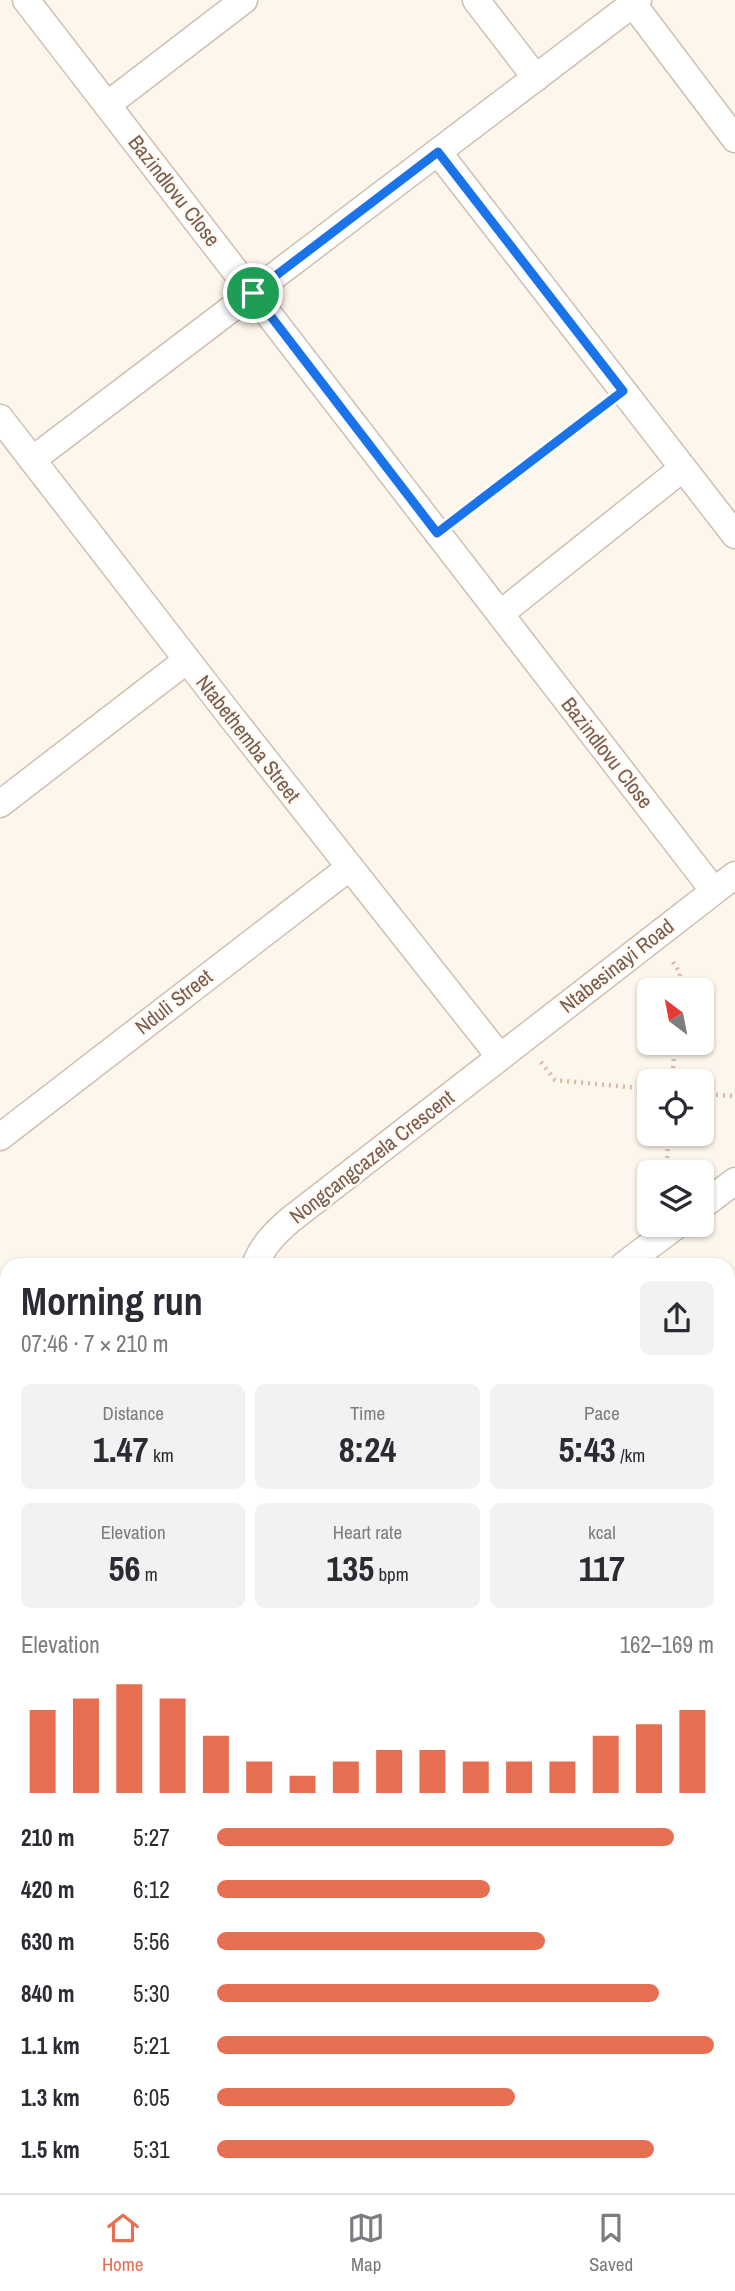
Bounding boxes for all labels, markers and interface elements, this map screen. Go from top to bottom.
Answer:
street label: Bazindlovu Close [122,129,227,252]
pin [223,263,283,323]
icon: arrive [234,274,272,312]
street label: Ntabethemba Street [190,669,307,809]
street label: Bazindlovu Close [555,691,660,814]
street label: Ntabesinayi Road [553,912,680,1019]
street label: Nduli Street [129,962,219,1041]
north arrow [637,978,714,1055]
map controls [637,978,714,1237]
button: locate [637,1069,714,1146]
street label: Nongcangcazela Crescent [283,1083,460,1230]
button: layers [637,1160,714,1237]
text: Morning run [21,1276,203,1327]
button: share [640,1281,714,1355]
text: 07:46 · 7 × 210 m [21,1328,168,1359]
text: Distance [102,1400,164,1426]
text: Time [350,1400,385,1426]
text: Pace [584,1400,620,1426]
text: 1.47 [93,1426,149,1473]
text: 8:24 [339,1426,396,1473]
text: 5:43 [558,1426,616,1473]
text: km [149,1442,174,1468]
text: /km [616,1442,645,1468]
text: Elevation [101,1519,166,1545]
text: Heart rate [333,1519,402,1545]
text: kcal [588,1519,616,1545]
text: 56 [109,1545,140,1592]
text: 135 [326,1545,374,1592]
text: 117 [579,1545,625,1592]
text: m [140,1561,158,1587]
text: bpm [374,1561,409,1587]
text: Elevation [21,1629,100,1660]
text: 162–169 m [620,1629,714,1660]
text: 210 m [21,1822,74,1853]
text: 5:27 [133,1822,170,1853]
text: 420 m [21,1874,74,1905]
text: 6:12 [133,1874,170,1905]
text: 630 m [21,1926,74,1957]
text: 5:56 [133,1926,170,1957]
text: 840 m [21,1978,74,2009]
text: 5:30 [133,1978,170,2009]
text: 1.1 km [21,2030,80,2061]
text: 5:21 [133,2030,170,2061]
text: 1.3 km [21,2082,80,2113]
text: 6:05 [133,2082,170,2113]
text: 1.5 km [21,2134,80,2165]
text: 5:31 [133,2134,170,2165]
tab: Home [102,2209,143,2277]
tab: Map [347,2209,385,2277]
tab: Saved [589,2209,633,2277]

